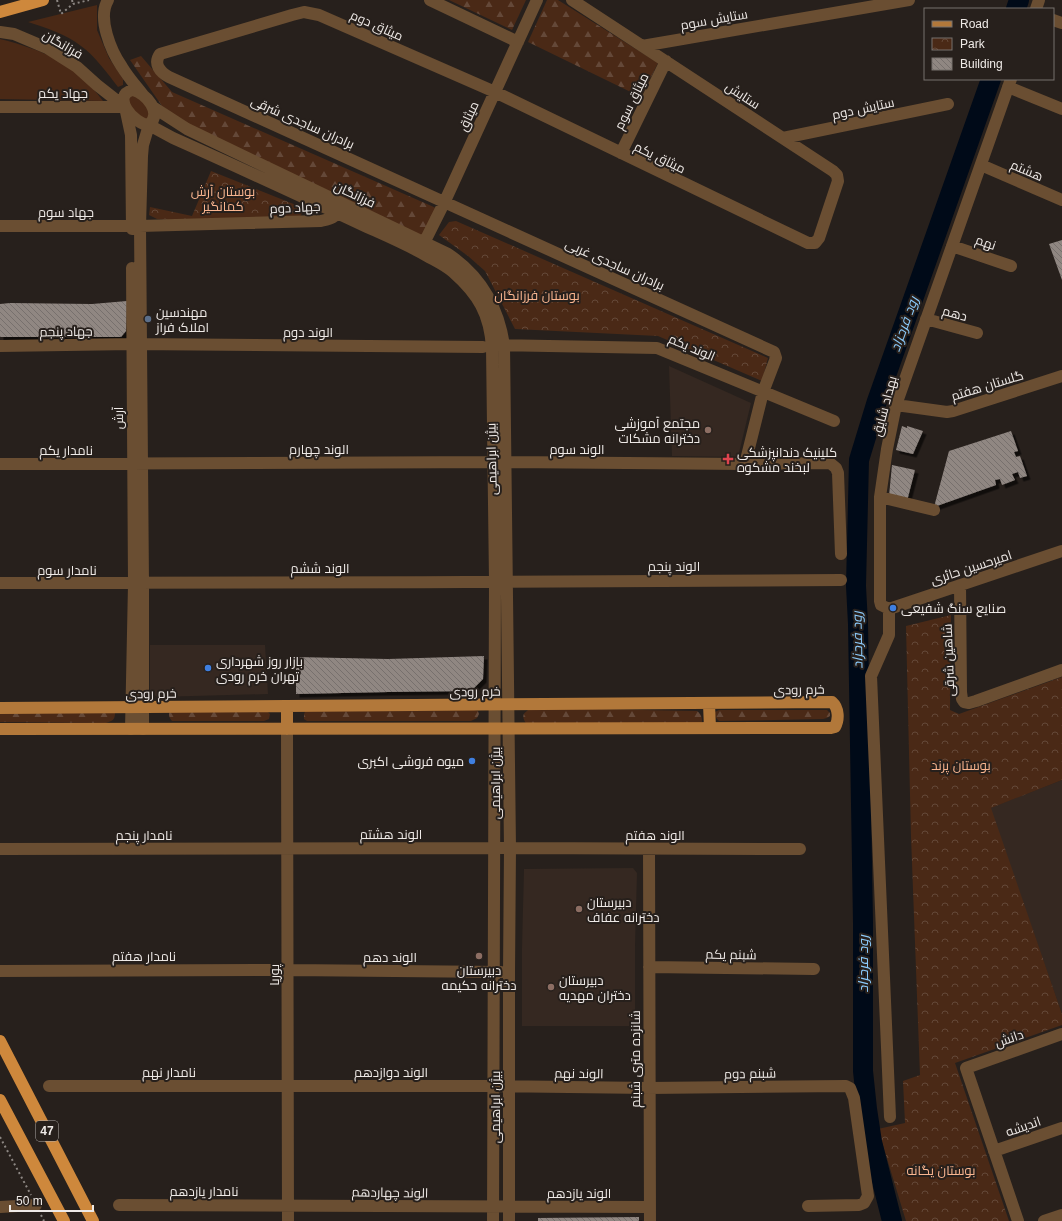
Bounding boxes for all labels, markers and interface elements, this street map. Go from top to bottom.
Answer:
street label: ستایش سوم [679,6,749,35]
street label: میثاق دوم [347,7,406,46]
legend [924,8,1054,80]
text: Road [960,17,989,31]
street label: فرزانگان [40,27,86,62]
text: Park [960,37,986,51]
text: Building [960,57,1003,71]
street label: میثاق سوم [611,70,653,133]
street label: ستایش [723,79,763,112]
street label: جهاد یکم [38,86,88,103]
street label: برادران ساجدی شرقی [249,93,357,152]
street label: ستایش دوم [831,95,896,124]
street label: میثاق [455,99,482,133]
street label: میثاق یکم [631,139,688,178]
street label: هشتم [1007,157,1045,186]
street label: فرزانگان [332,178,378,211]
park label: بوستان آرش کمانگیر [191,184,255,214]
street label: جهاد دوم [269,199,321,218]
street label: جهاد سوم [38,205,94,222]
street label: نهم [973,232,998,255]
street label: برادران ساجدی غربی [563,236,667,293]
park label: بوستان فرزانگان [494,288,580,303]
water label: رود فرحزاد [887,293,923,354]
street label: دهم [940,303,969,326]
place label: مهندسین املاک فراز [155,305,209,335]
marker: مهندسین املاک فراز [143,314,153,324]
street label: جهاد پنجم [39,324,93,341]
street label: الوند دوم [283,325,333,342]
street label: الوند یکم [665,331,717,366]
street label: گلستان هفتم [949,367,1026,406]
street label: بهداد شایق [869,374,900,438]
street label: آرش [111,406,126,429]
place label: مجتمع آموزشی دخترانه مشکات [614,416,700,446]
street label: بیژن ابراهیمی [483,423,500,495]
marker: مجتمع آموزشی دخترانه مشکات [703,425,713,435]
street label: الوند چهارم [289,442,349,459]
street label: الوند سوم [549,442,605,459]
street label: نامدار یکم [39,443,93,460]
place label: کلینیک دندانپزشکی لبخند مشکوه [737,445,837,475]
marker: کلینیک دندانپزشکی لبخند مشکوه [722,453,734,465]
street label: امیرحسین حائری [929,547,1014,588]
street label: الوند پنجم [648,559,700,576]
street label: الوند ششم [290,561,350,578]
street label: نامدار سوم [37,563,97,580]
place label: صنایع سنگ شفیعی [901,601,1006,617]
marker: صنایع سنگ شفیعی [888,603,898,613]
water label: رود فرحزاد [848,610,866,669]
street label: شاهین شرقی [940,623,957,697]
place label: بازار روز شهرداری تهران خرم رودی [216,654,303,686]
marker: بازار روز شهرداری تهران خرم رودی [203,663,213,673]
street label: خرم رودی [773,682,825,699]
street label: خرم رودی [449,684,501,701]
street label: خرم رودی [125,686,177,703]
street label: بیژن ابراهیمی [488,747,503,819]
place label: میوه فروشی اکبری [357,754,464,769]
marker: میوه فروشی اکبری [467,756,477,766]
park label: بوستان پرند [931,758,991,775]
street label: الوند هشتم [360,827,422,844]
street label: نامدار پنجم [116,828,172,845]
street label: الوند هفتم [625,828,685,845]
place label: دبیرستان دخترانه عفاف [587,895,660,925]
marker: دبیرستان دخترانه عفاف [574,904,584,914]
water label: رود فرحزاد [855,934,872,993]
street label: شبنم یکم [705,947,757,964]
street label: نامدار هفتم [112,949,176,966]
street label: الوند دهم [363,950,417,967]
marker: دبیرستان دخترانه حکیمه [474,951,484,961]
place label: دبیرستان دخترانه حکیمه [441,963,517,993]
street label: پوریا [267,964,284,986]
place label: دبیرستان دختران مهدیه [559,973,631,1003]
marker: دبیرستان دختران مهدیه [546,982,556,992]
street label: شانزده متری شبنم [628,1010,645,1108]
street label: دانش [993,1027,1026,1050]
street label: نامدار نهم [142,1065,196,1082]
street label: الوند دوازدهم [354,1065,428,1082]
street label: الوند نهم [554,1066,604,1083]
street label: شبنم دوم [724,1066,776,1083]
street label: بیژن ابراهیمی [488,1071,503,1143]
street label: اندیشه [1004,1114,1043,1139]
road number: 47 [36,1121,58,1141]
park label: بوستان یگانه [906,1163,976,1178]
street label: نامدار یازدهم [169,1184,239,1201]
street label: الوند چهاردهم [351,1184,429,1203]
street label: الوند یازدهم [547,1186,611,1203]
scale bar [10,1187,93,1213]
text: 50 m [16,1194,43,1208]

